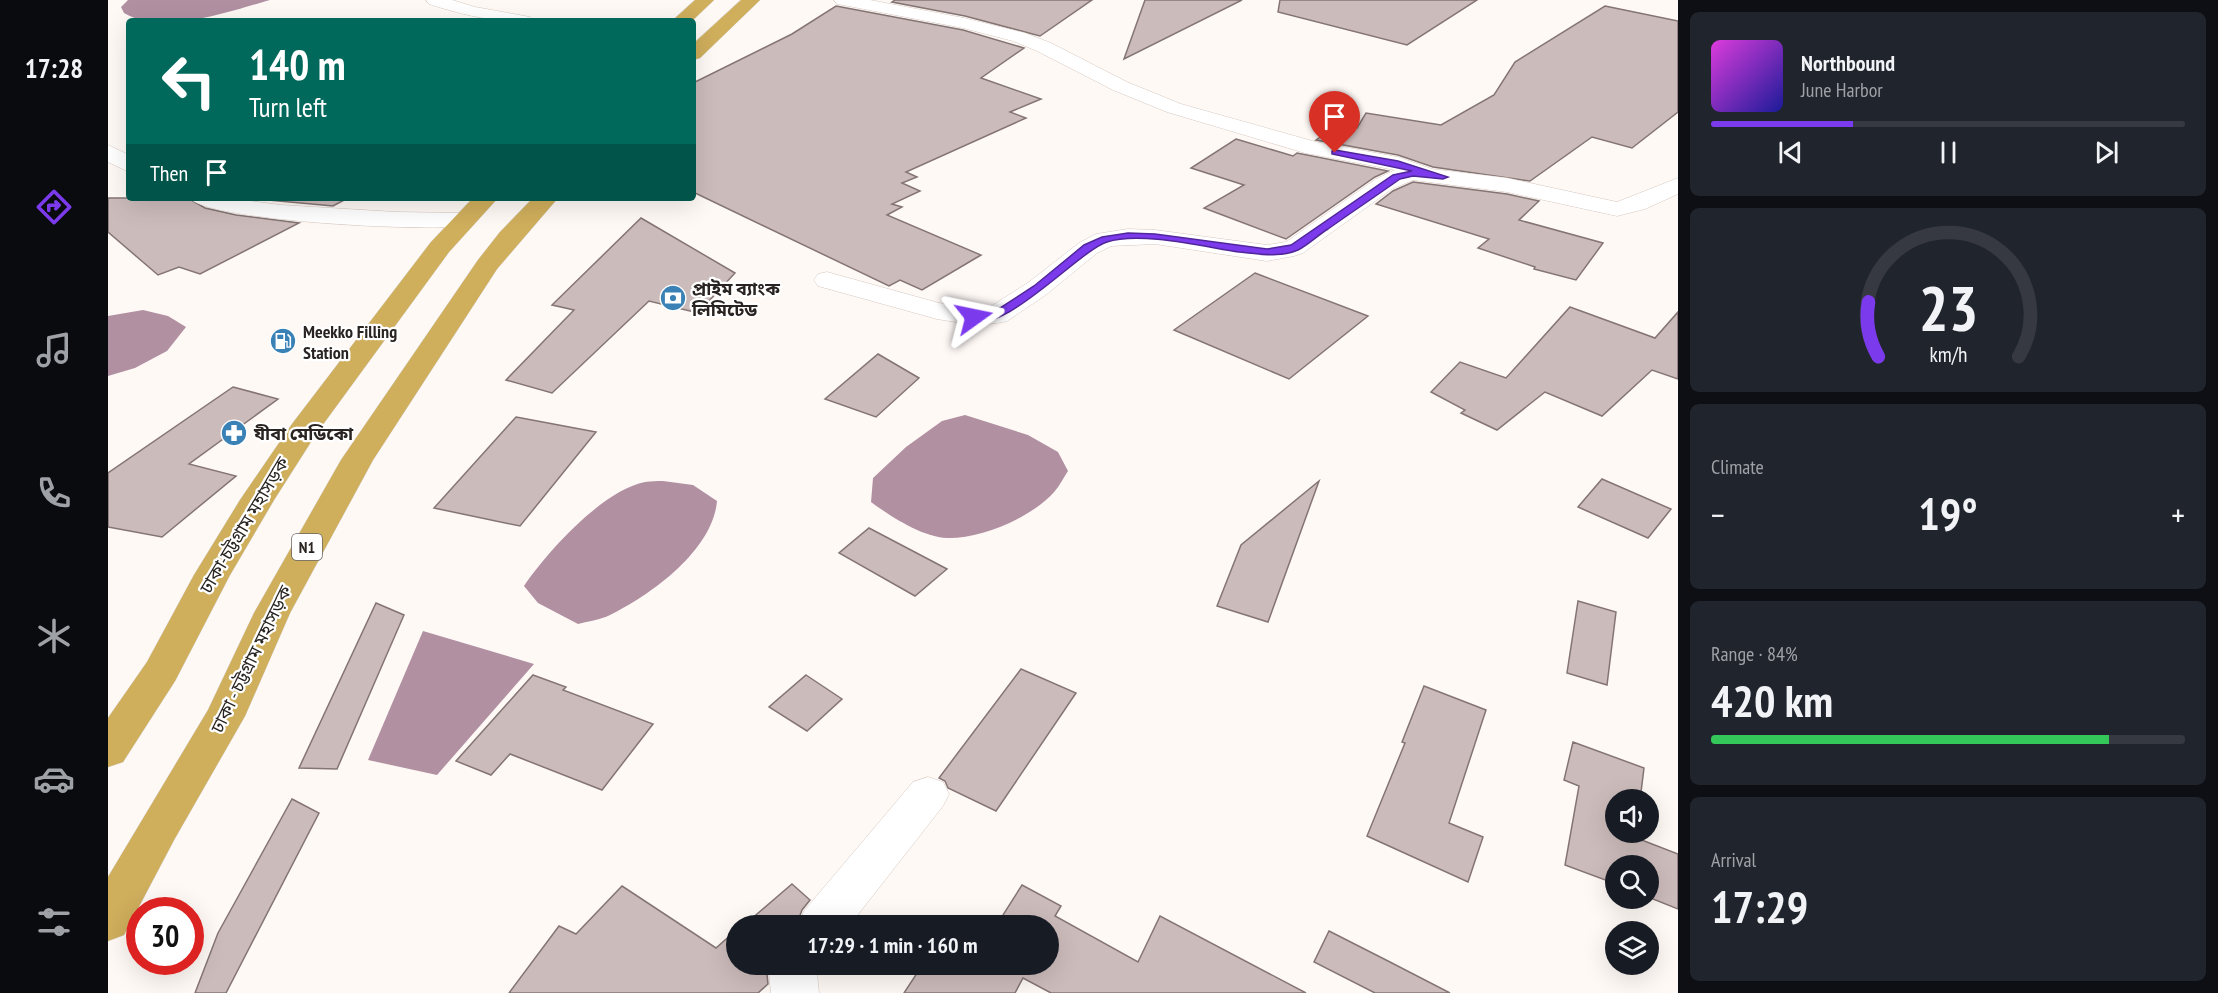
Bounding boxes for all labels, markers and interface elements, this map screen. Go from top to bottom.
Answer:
text: 140 m [249,37,346,92]
icon: left [150,42,228,120]
text: Northbound [1801,49,1895,77]
text: 17:28 [25,51,83,85]
text: June Harbor [1801,77,1883,103]
text: Turn left [249,90,327,124]
pin [1309,91,1360,153]
icon: arrive [1318,100,1351,133]
icon: previous [1774,136,1807,169]
icon: pause [1932,136,1965,169]
icon: next [2090,136,2123,169]
icon: arrive [200,156,233,189]
text: Then [150,159,188,187]
icon: directions [33,186,75,228]
text: 23 [1918,267,1978,348]
place label: প্রাইম ব্যাংক লিমিটেড [691,277,780,321]
bank icon: প্রাইম ব্যাংক লিমিটেড [658,283,688,313]
position arrow [942,285,1006,349]
place label: Meekko Filling Station [303,320,397,364]
fuel station icon: Meekko Filling Station [268,326,298,356]
icon: music [33,329,75,371]
text: km/h [1929,341,1967,369]
pharmacy icon: যীবা মেডিকো [219,418,249,448]
place label: যীবা মেডিকো [253,422,354,445]
street label: ঢাকা-চট্টগ্রাম মহাসড়ক [194,452,294,598]
text: Climate [1711,454,1764,480]
icon: phone [33,472,75,514]
text: 19° [1918,484,1978,542]
text: − [1711,493,1725,536]
text: + [2171,493,2185,536]
road number: N1 [292,534,322,560]
street label: ঢাকা - চট্টগ্রাম মহাসড়ক [205,581,297,737]
icon: climate [33,615,75,657]
text: Range · 84% [1711,641,1798,667]
text: 420 km [1711,671,1833,729]
icon: car [33,758,75,800]
map controls [1605,789,1659,975]
button: sound [1605,789,1659,843]
text: Arrival [1711,847,1756,873]
button: search [1605,855,1659,909]
text: 17:29 [1711,877,1808,935]
speed limit sign: 30 [126,897,204,975]
icon: filters [33,901,75,943]
button: layers [1605,921,1659,975]
text: 17:29 · 1 min · 160 m [807,931,978,959]

